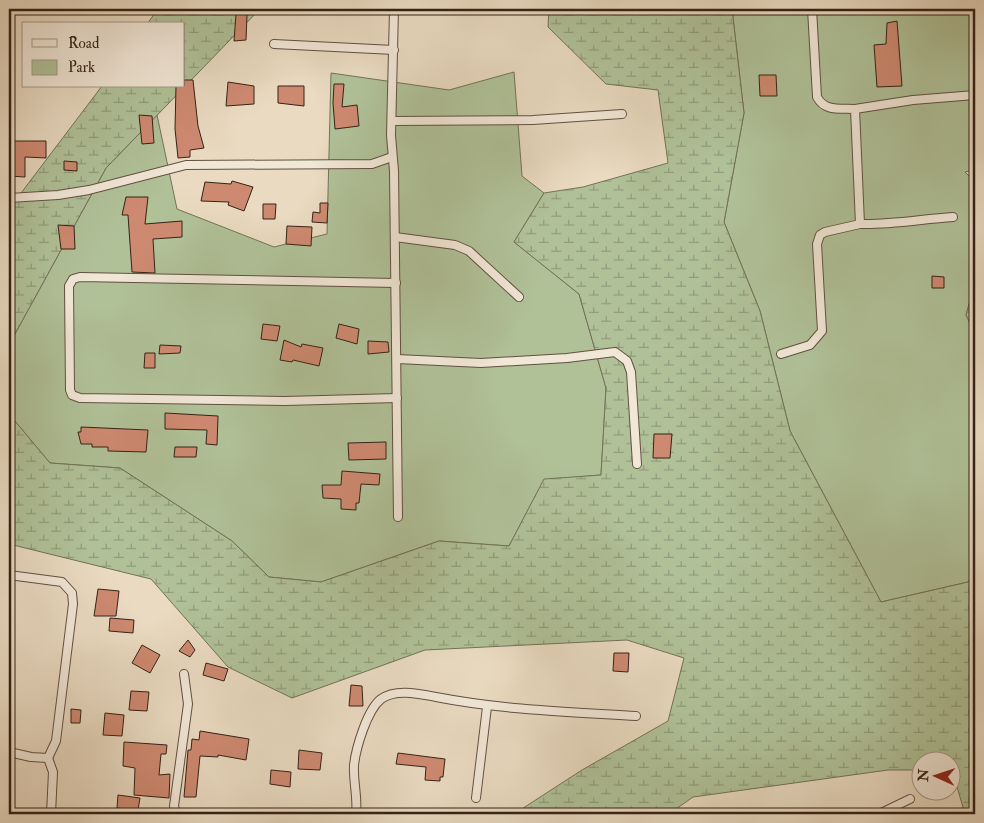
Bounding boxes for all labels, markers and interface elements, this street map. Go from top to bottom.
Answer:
legend [22,22,185,88]
text: Road [68,34,100,53]
text: Park [68,58,95,77]
north arrow [912,750,962,800]
text: N [915,768,932,783]

